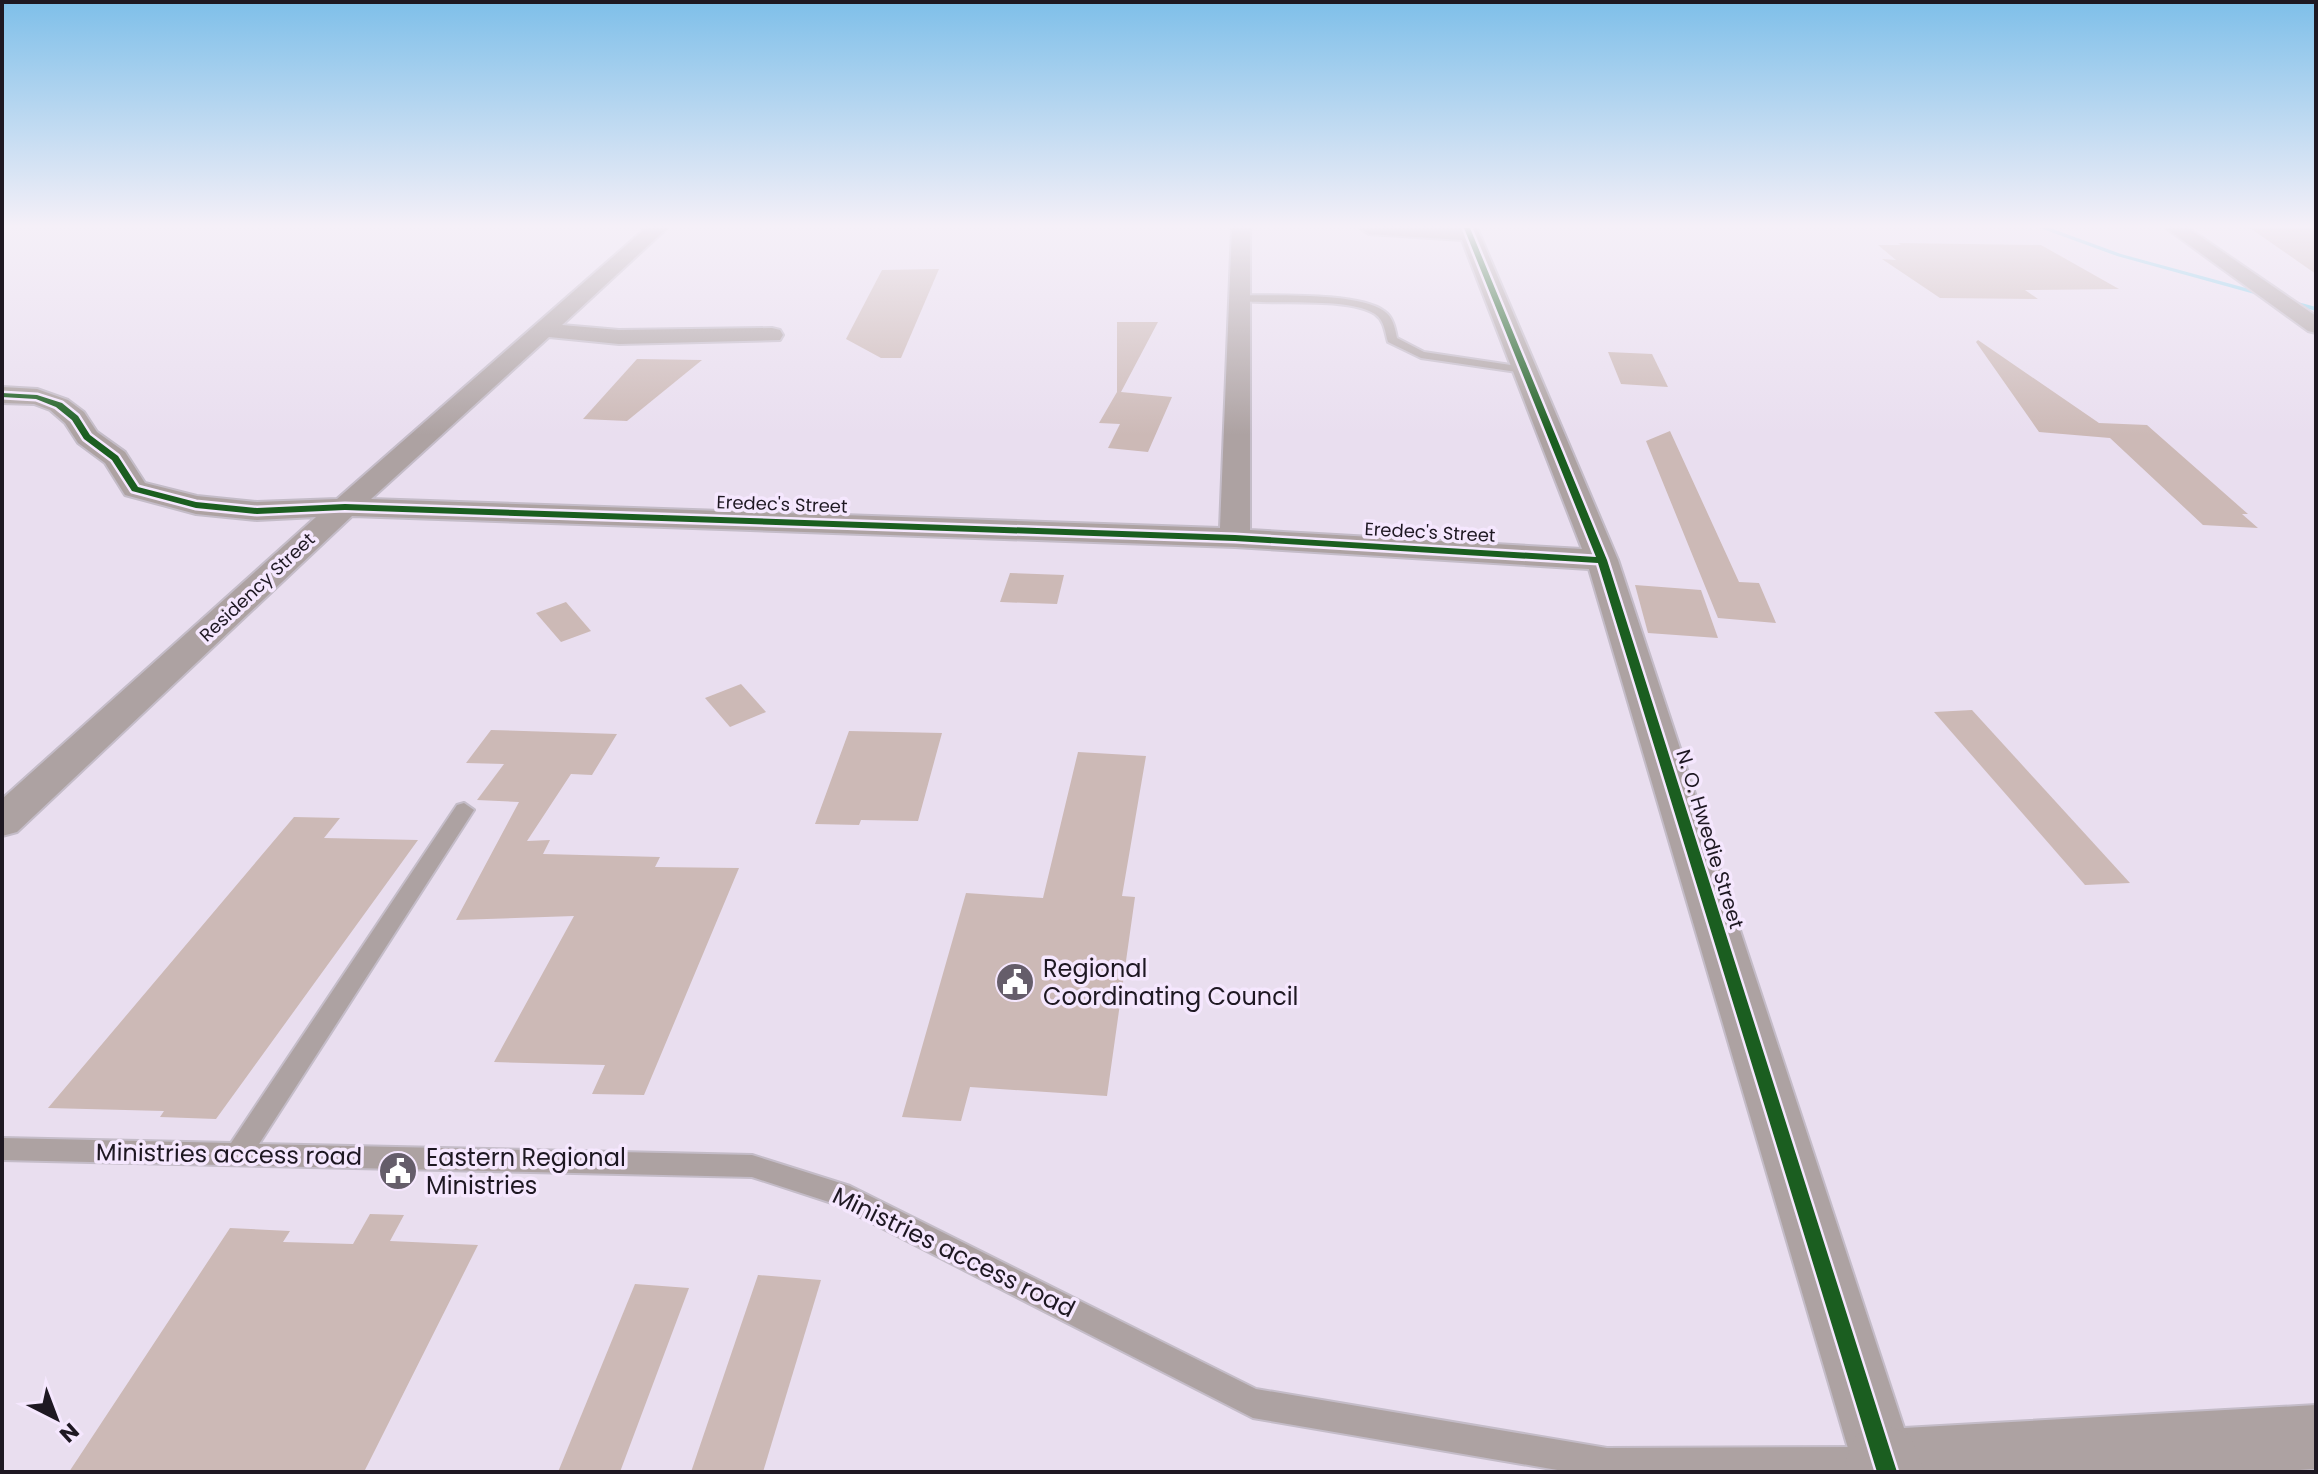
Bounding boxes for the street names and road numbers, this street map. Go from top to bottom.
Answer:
street label: Eredec's Street [716,489,848,519]
street label: Eredec's Street [1364,516,1496,548]
street label: Residency Street [194,527,320,647]
street label: N. O. Hwedie Street [1669,746,1751,932]
street label: Ministries access road [96,1135,362,1173]
street label: Ministries access road [827,1179,1081,1325]

